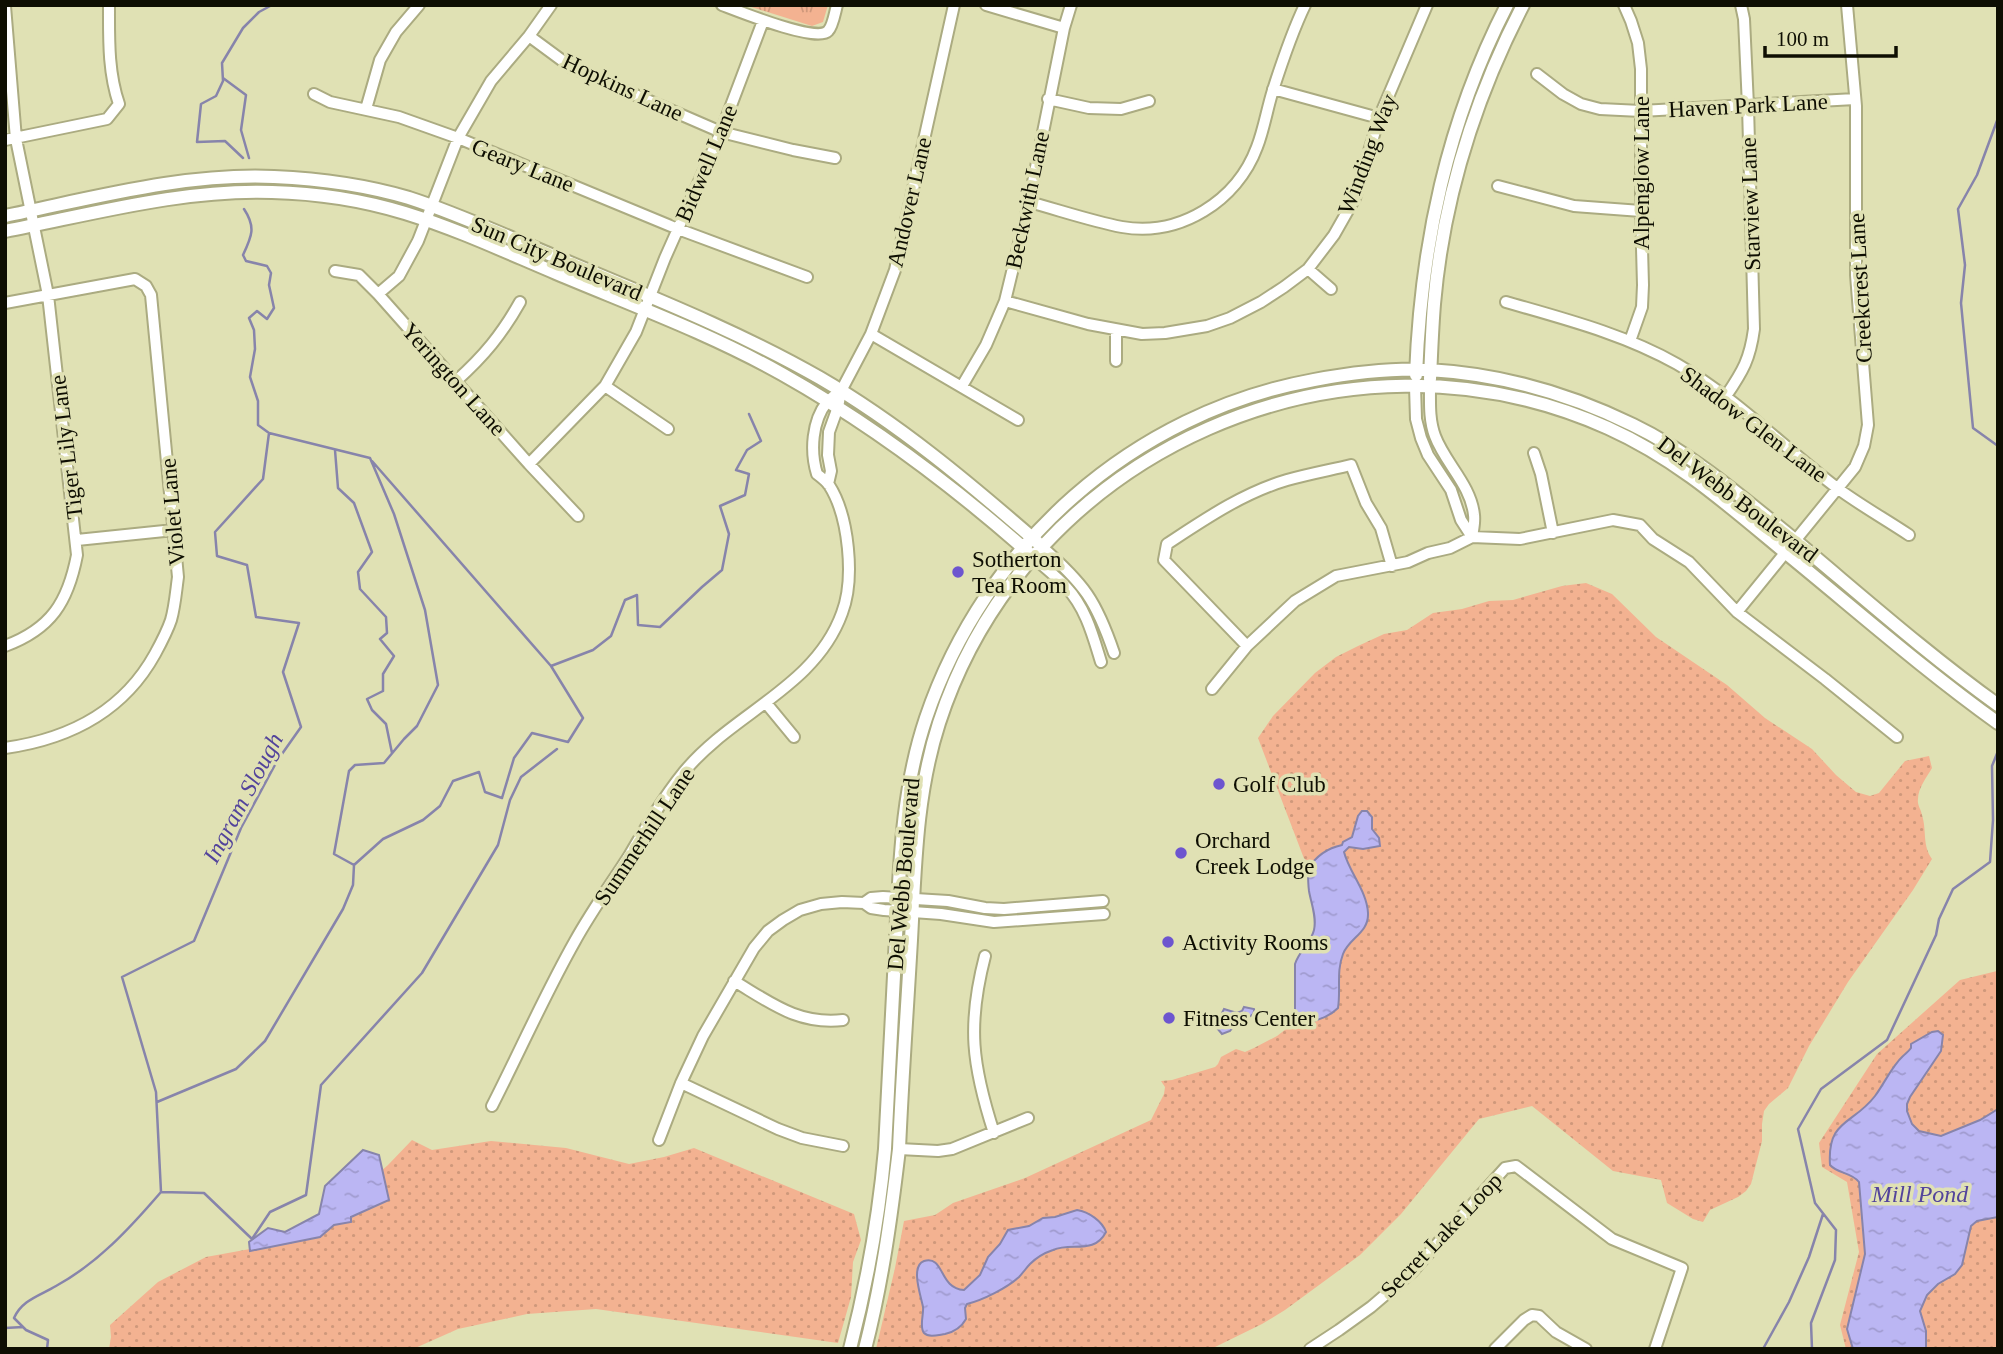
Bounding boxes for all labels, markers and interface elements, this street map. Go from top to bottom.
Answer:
scale bar [1765,14,1896,58]
text: 100 m [1776,27,1829,51]
street label: Hopkins Lane [559,49,687,126]
street label: Haven Park Lane [1668,89,1828,122]
street label: Winding Way [1333,90,1402,218]
street label: Alpenglow Lane [1629,96,1654,250]
street label: Bidwell Lane [671,101,742,225]
street label: Beckwith Lane [1001,129,1054,271]
street label: Geary Lane [468,134,578,197]
street label: Andover Lane [882,135,937,269]
street label: Starview Lane [1736,137,1765,271]
street label: Sun City Boulevard [468,211,646,306]
street label: Creekcrest Lane [1844,212,1877,364]
street label: Yerington Lane [397,318,511,441]
street label: Shadow Glen Lane [1676,361,1832,487]
street label: Tiger Lily Lane [45,374,88,520]
street label: Del Webb Boulevard [1653,431,1823,568]
street label: Violet Lane [155,457,190,567]
place label: Sotherton Tea Room [972,547,1067,598]
marker: Sotherton Tea Room [950,564,966,580]
water label: Ingram Slough [197,729,288,868]
street label: Summerhill Lane [589,763,700,910]
place label: Golf Club [1233,772,1326,797]
street label: Del Webb Boulevard [883,776,924,971]
marker: Golf Club [1211,776,1227,792]
place label: Orchard Creek Lodge [1195,828,1314,879]
marker: Orchard Creek Lodge [1173,845,1189,861]
place label: Activity Rooms [1182,930,1328,955]
marker: Activity Rooms [1160,934,1176,950]
place label: Fitness Center [1183,1006,1316,1031]
marker: Fitness Center [1161,1010,1177,1026]
street label: Secret Lake Loop [1376,1168,1507,1303]
water label: Mill Pond [1871,1181,1969,1207]

